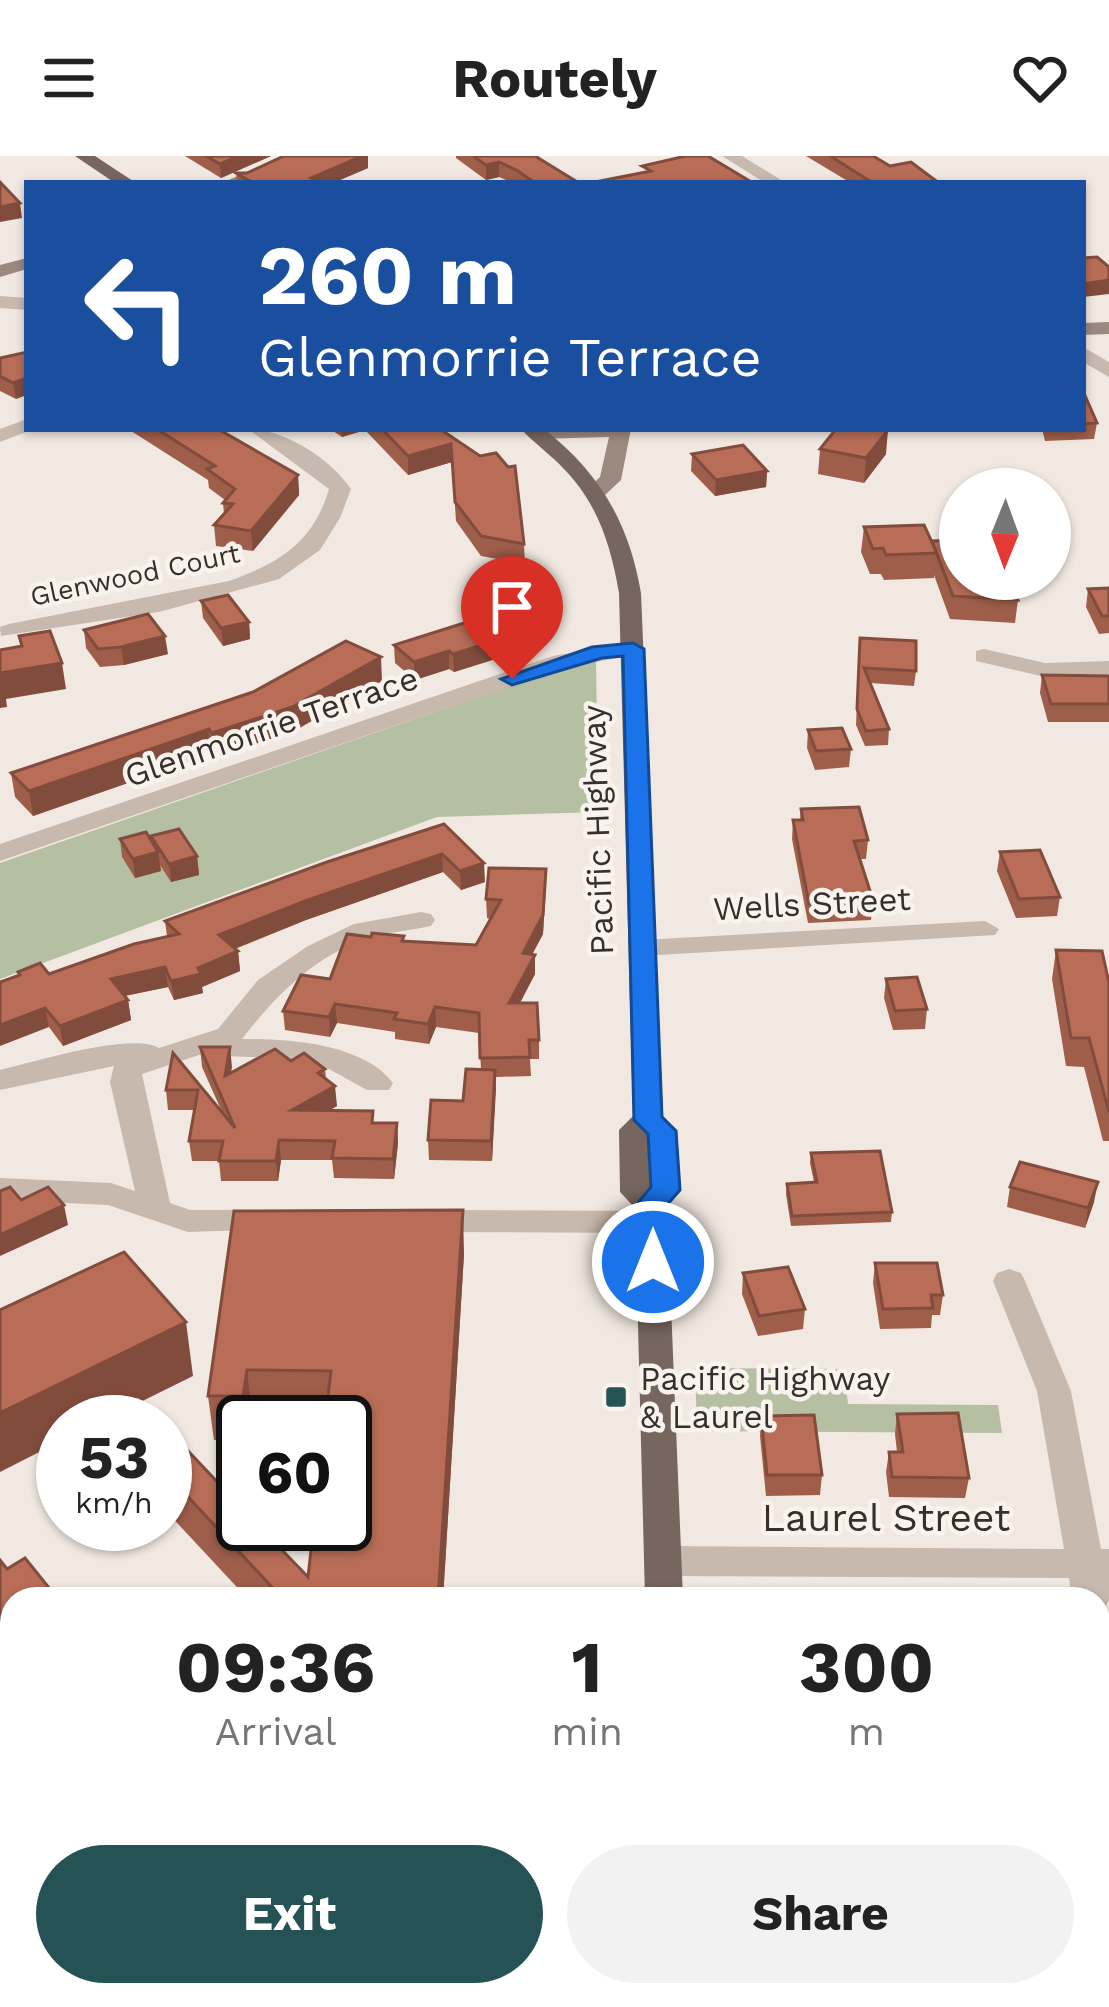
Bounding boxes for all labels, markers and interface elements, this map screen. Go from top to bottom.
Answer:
icon: menu [36,45,102,111]
icon: heart [1007,45,1073,111]
text: Routely [452,47,657,110]
text: 260 m [258,226,517,324]
icon: left [60,228,216,384]
text: Glenmorrie Terrace [258,326,762,389]
north arrow [939,468,1071,600]
map controls [939,468,1071,600]
street label: Glenwood Court [27,537,243,613]
pin [461,556,563,679]
icon: arrive [479,574,545,640]
street label: Glenmorrie Terrace [119,658,423,795]
street label: Pacific Highway [574,704,621,956]
street label: Wells Street [712,879,912,928]
position arrow [590,1199,716,1325]
place label: Pacific Highway & Laurel [640,1359,890,1436]
marker: Pacific Highway & Laurel [603,1384,629,1410]
speed limit sign: 60 [216,1395,372,1551]
text: 53 [79,1422,149,1493]
text: km/h [75,1485,153,1520]
street label: Laurel Street [762,1495,1010,1540]
text: 09:36 [176,1625,375,1709]
text: 1 [571,1625,603,1709]
text: 300 [799,1625,934,1709]
text: Arrival [215,1709,336,1754]
text: min [551,1709,623,1754]
text: m [848,1709,885,1754]
button: Exit [36,1845,543,1983]
button: Share [567,1845,1074,1983]

